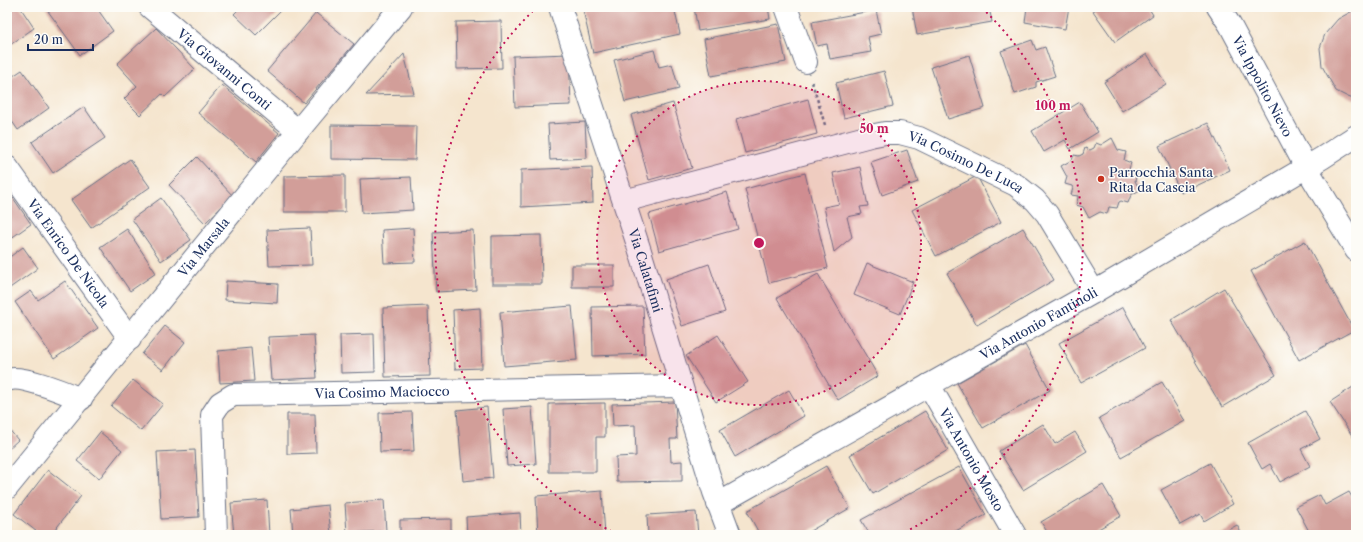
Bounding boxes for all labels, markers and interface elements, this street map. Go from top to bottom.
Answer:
street label: Via Giovanni Conti [173,25,275,113]
scale bar [28,26,93,52]
text: 20 m [34,32,63,47]
street label: Via Ippolito Nievo [1229,32,1296,140]
text: 100 m [1035,98,1071,113]
text: 50 m [859,121,889,136]
street label: Via Cosimo De Luca [906,127,1027,196]
place label: Parrocchia Santa Rita da Cascia [1109,164,1213,195]
marker: Parrocchia Santa Rita da Cascia [1096,174,1106,184]
street label: Via Enrico De Nicola [24,195,113,311]
street label: Via Marsala [174,214,233,281]
street label: Via Calatafimi [625,225,666,314]
centre of rings [752,236,766,250]
street label: Via Antonio Fantinoli [976,284,1100,363]
street label: Via Cosimo Maciocco [314,383,450,401]
street label: Via Antonio Mosto [936,404,1008,514]

